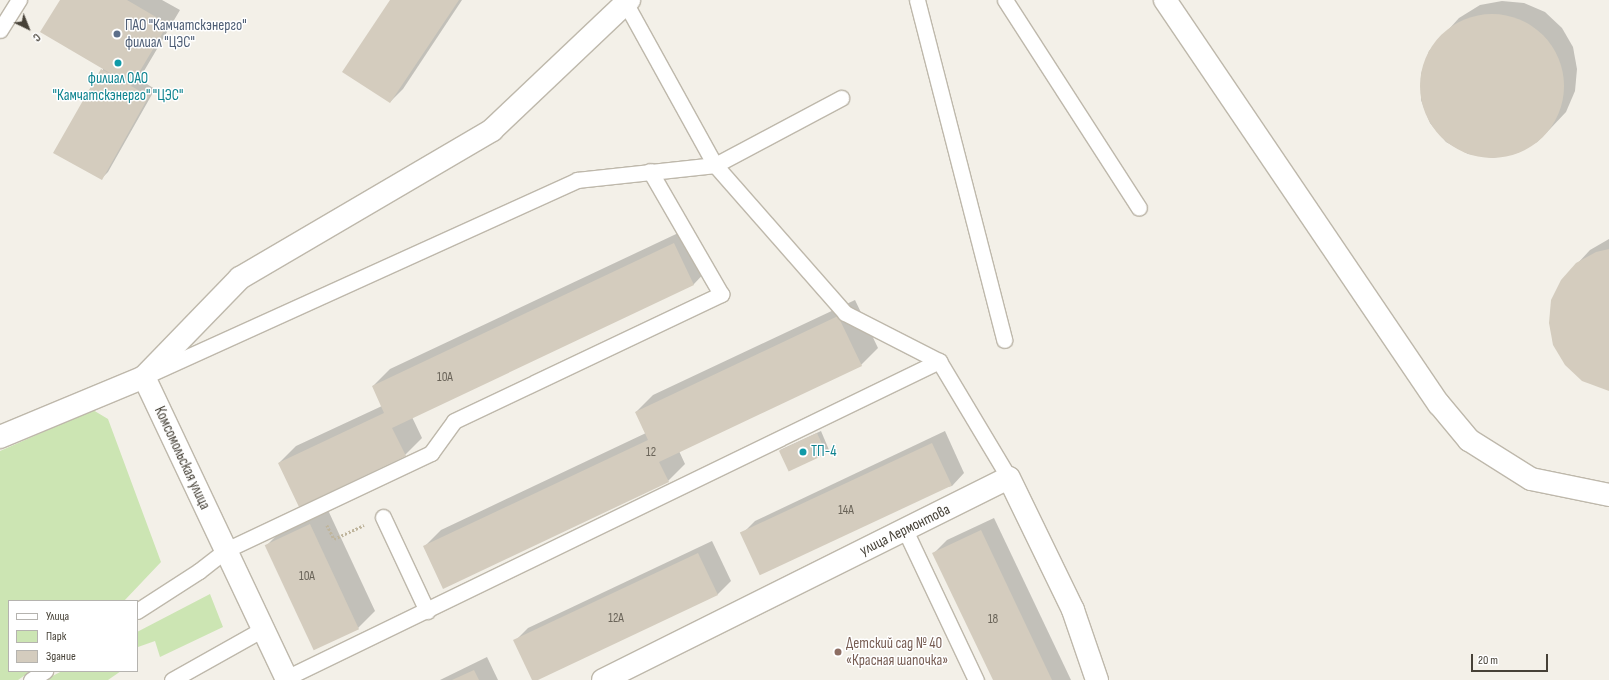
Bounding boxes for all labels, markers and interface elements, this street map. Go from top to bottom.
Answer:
north arrow [8,8,48,48]
place label: ПАО "Камчатскэнерго" филиал "ЦЭС" [125,16,247,51]
marker: ПАО "Камчатскэнерго" филиал "ЦЭС" [112,29,122,39]
text: С [30,30,43,44]
marker: филиал ОАО "Камчатскэнерго" "ЦЭС" [113,58,123,68]
place label: филиал ОАО "Камчатскэнерго" "ЦЭС" [53,69,183,104]
house number: 10А [437,369,453,385]
street label: Комсомольская улица [150,404,214,512]
place label: ТП-4 [811,443,836,461]
house number: 12 [646,444,656,460]
marker: ТП-4 [798,447,808,457]
street label: улица Лермонтова [857,500,953,560]
house number: 14А [838,502,854,518]
house number: 10А [299,568,315,584]
legend [8,600,138,672]
text: Улица [46,609,69,624]
house number: 12А [608,610,624,626]
house number: 18 [988,611,998,627]
text: Парк [46,629,66,644]
place label: Детский сад № 40 «Красная шапочка» [846,634,948,669]
scale bar [1473,646,1550,672]
marker: Детский сад № 40 «Красная шапочка» [833,647,843,657]
text: Здание [46,649,76,664]
text: 20 m [1478,653,1498,668]

